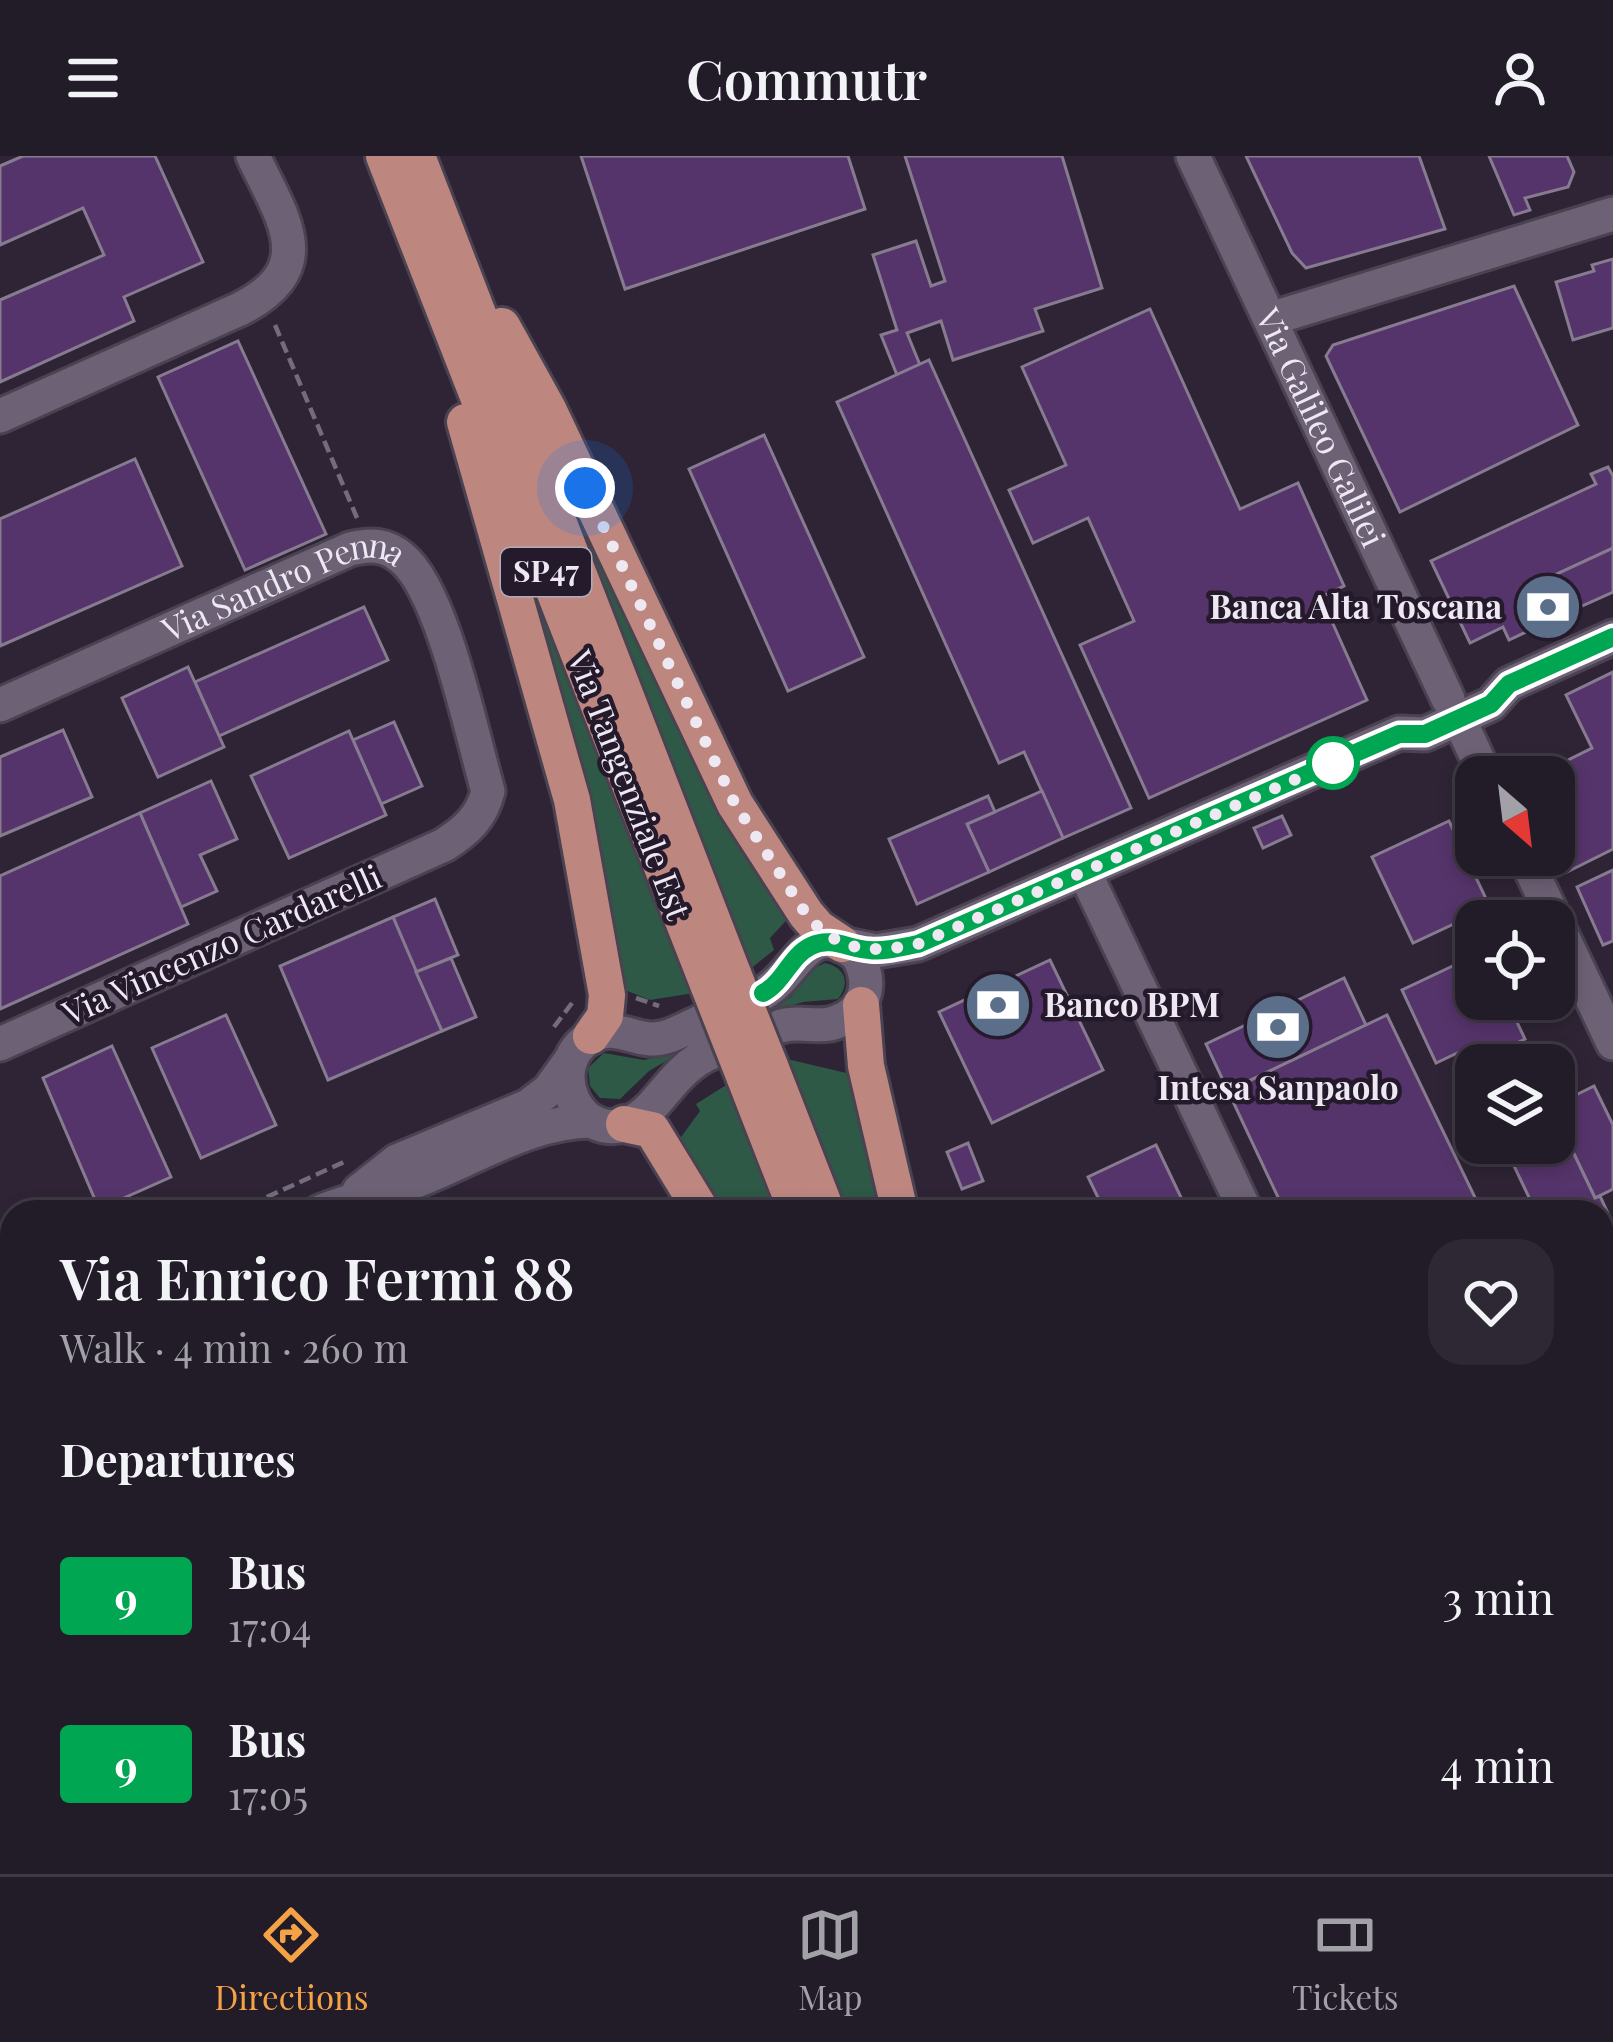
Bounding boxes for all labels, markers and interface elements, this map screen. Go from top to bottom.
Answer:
text: Commutr [686,42,927,114]
icon: menu [60,45,126,111]
icon: person [1487,45,1553,111]
street label: Via Galileo Galilei [1247,299,1397,553]
your location [555,458,615,518]
street label: Via Sandro Penna [153,521,416,651]
road number: SP47 [501,548,591,596]
bank icon: Banca Alta Toscana [1513,572,1583,642]
place label: Banca Alta Toscana [1210,583,1502,627]
street label: Via Tangenziale Est [559,643,703,926]
unlabelled marker [1308,738,1358,788]
north arrow [1455,756,1575,876]
map controls [1455,756,1575,1164]
street label: Via Vincenzo Cardarelli [54,853,387,1034]
button: locate [1455,900,1575,1020]
bank icon: Banco BPM [963,970,1033,1040]
place label: Banco BPM [1044,981,1220,1025]
bank icon: Intesa Sanpaolo [1243,992,1313,1062]
button: layers [1455,1044,1575,1164]
place label: Intesa Sanpaolo [1157,1064,1399,1108]
text: Via Enrico Fermi 88 [60,1238,575,1314]
button: heart [1428,1239,1554,1365]
text: Walk · 4 min · 260 m [60,1321,408,1373]
text: Departures [60,1428,296,1488]
text: Bus [228,1540,306,1600]
text: 3 min [1442,1566,1554,1626]
text: 9 [114,1568,138,1624]
text: 17:04 [228,1600,311,1652]
text: Bus [228,1708,306,1768]
text: 4 min [1441,1734,1554,1794]
text: 9 [114,1736,138,1792]
text: 17:05 [228,1768,308,1820]
tab: Directions [214,1902,369,2018]
tab: Map [797,1902,863,2018]
tab: Tickets [1292,1902,1399,2018]

